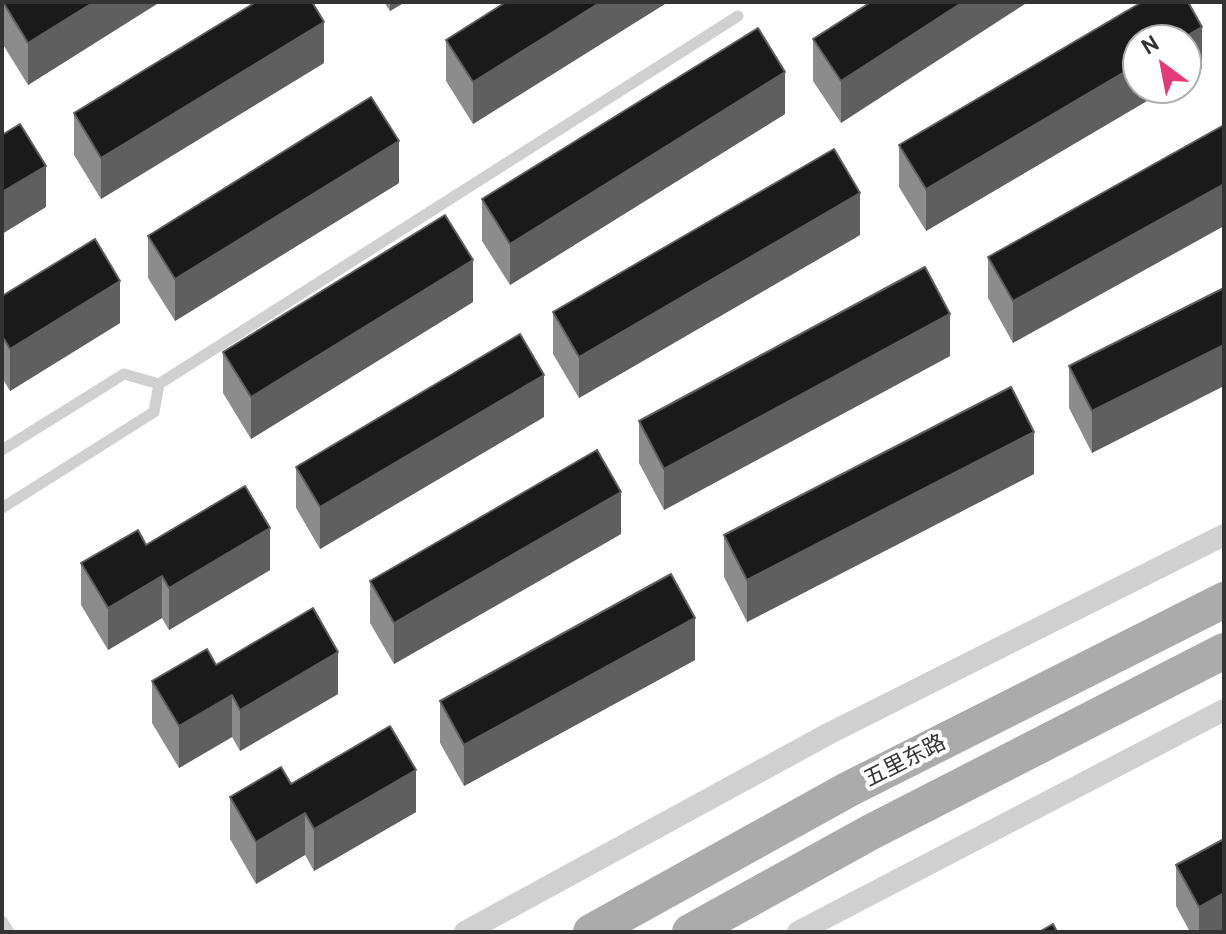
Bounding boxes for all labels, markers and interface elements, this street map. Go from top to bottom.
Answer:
north arrow [1122,24,1202,104]
text: N [1136,29,1164,60]
street label: 五里东路 [860,729,950,793]

